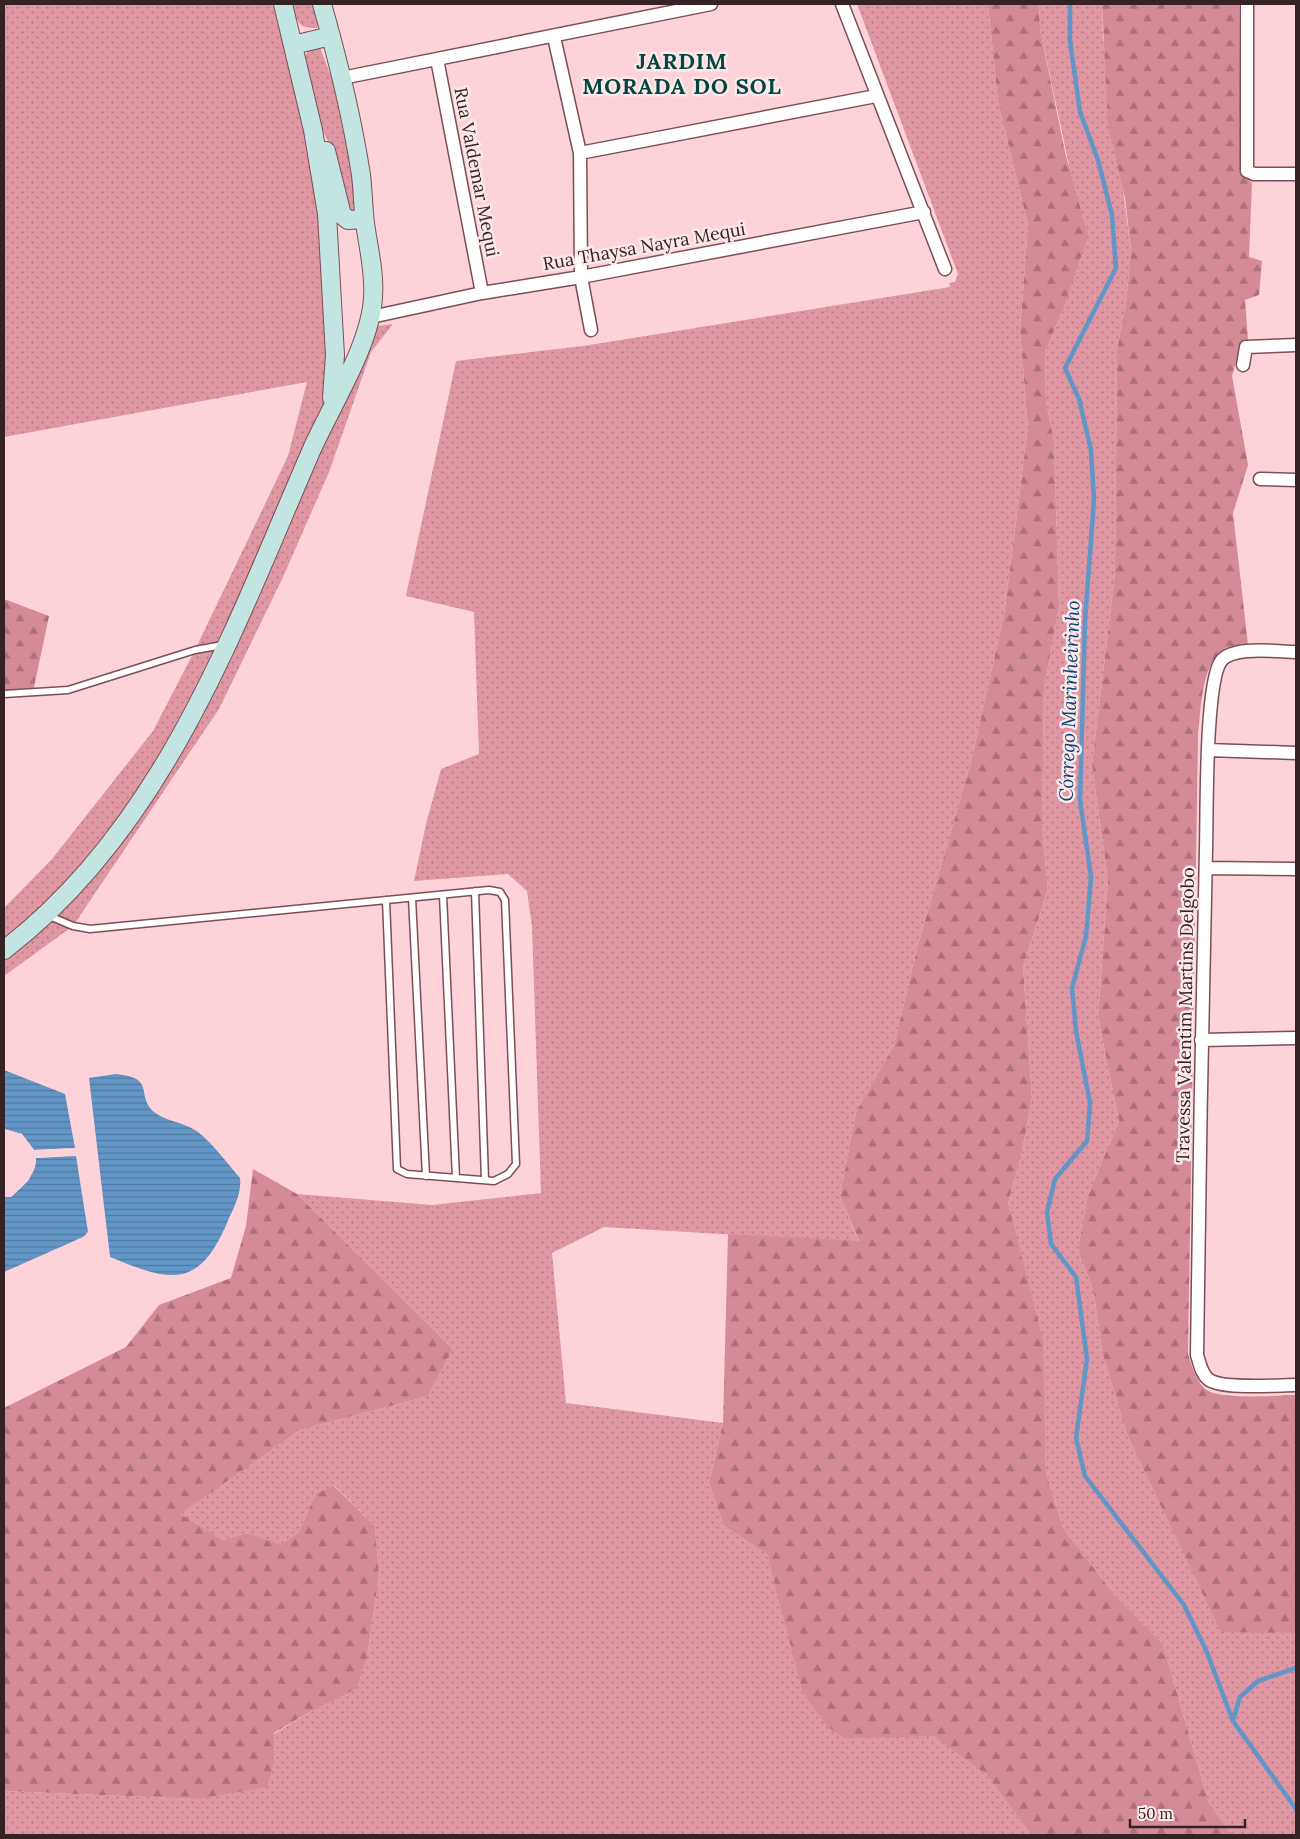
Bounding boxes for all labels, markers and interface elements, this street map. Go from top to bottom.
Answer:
district label: JARDIM MORADA DO SOL [582,47,782,100]
street label: Rua Valdemar Mequi [449,85,505,259]
street label: Rua Thaysa Nayra Mequi [541,217,747,275]
water label: Córrego Marinheirinho [1053,600,1085,802]
street label: Travessa Valentim Martins Delgobo [1171,867,1199,1163]
scale bar [1130,1796,1245,1828]
text: 50 m [1138,1804,1173,1823]

